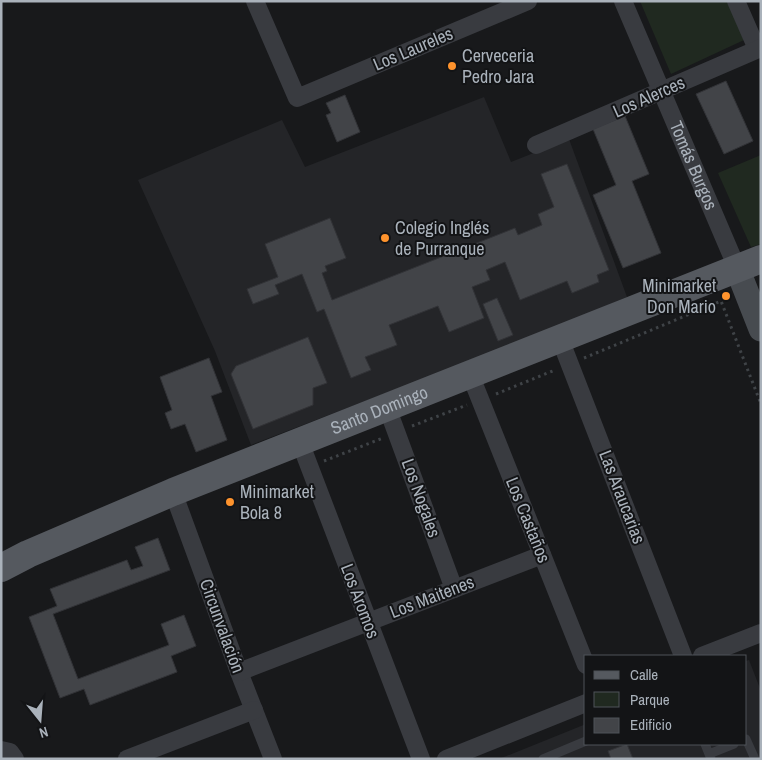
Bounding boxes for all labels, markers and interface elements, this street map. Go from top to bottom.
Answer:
street label: Los Laureles [369,21,457,77]
place label: Cerveceria Pedro Jara [462,43,534,89]
marker: Cerveceria Pedro Jara [446,60,458,72]
street label: Los Alerces [609,70,689,123]
street label: Tomás Burgos [664,117,724,214]
place label: Colegio Inglés de Purranque [395,215,489,261]
marker: Colegio Inglés de Purranque [379,232,391,244]
place label: Minimarket Don Mario [642,273,716,319]
marker: Minimarket Don Mario [720,290,732,302]
street label: Santo Domingo [327,379,431,440]
street label: Las Araucarias [593,446,652,547]
street label: Los Nogales [396,455,447,541]
street label: Los Castaños [500,473,557,566]
place label: Minimarket Bola 8 [240,479,314,525]
marker: Minimarket Bola 8 [224,496,236,508]
street label: Los Aromos [335,560,386,642]
street label: Los Maitenes [386,569,478,624]
street label: Circunvalación [194,575,251,676]
legend [584,655,747,745]
text: Calle [630,664,658,685]
text: Parque [630,689,670,710]
north arrow [15,695,65,745]
text: Edificio [630,714,672,735]
text: N [37,723,50,742]

